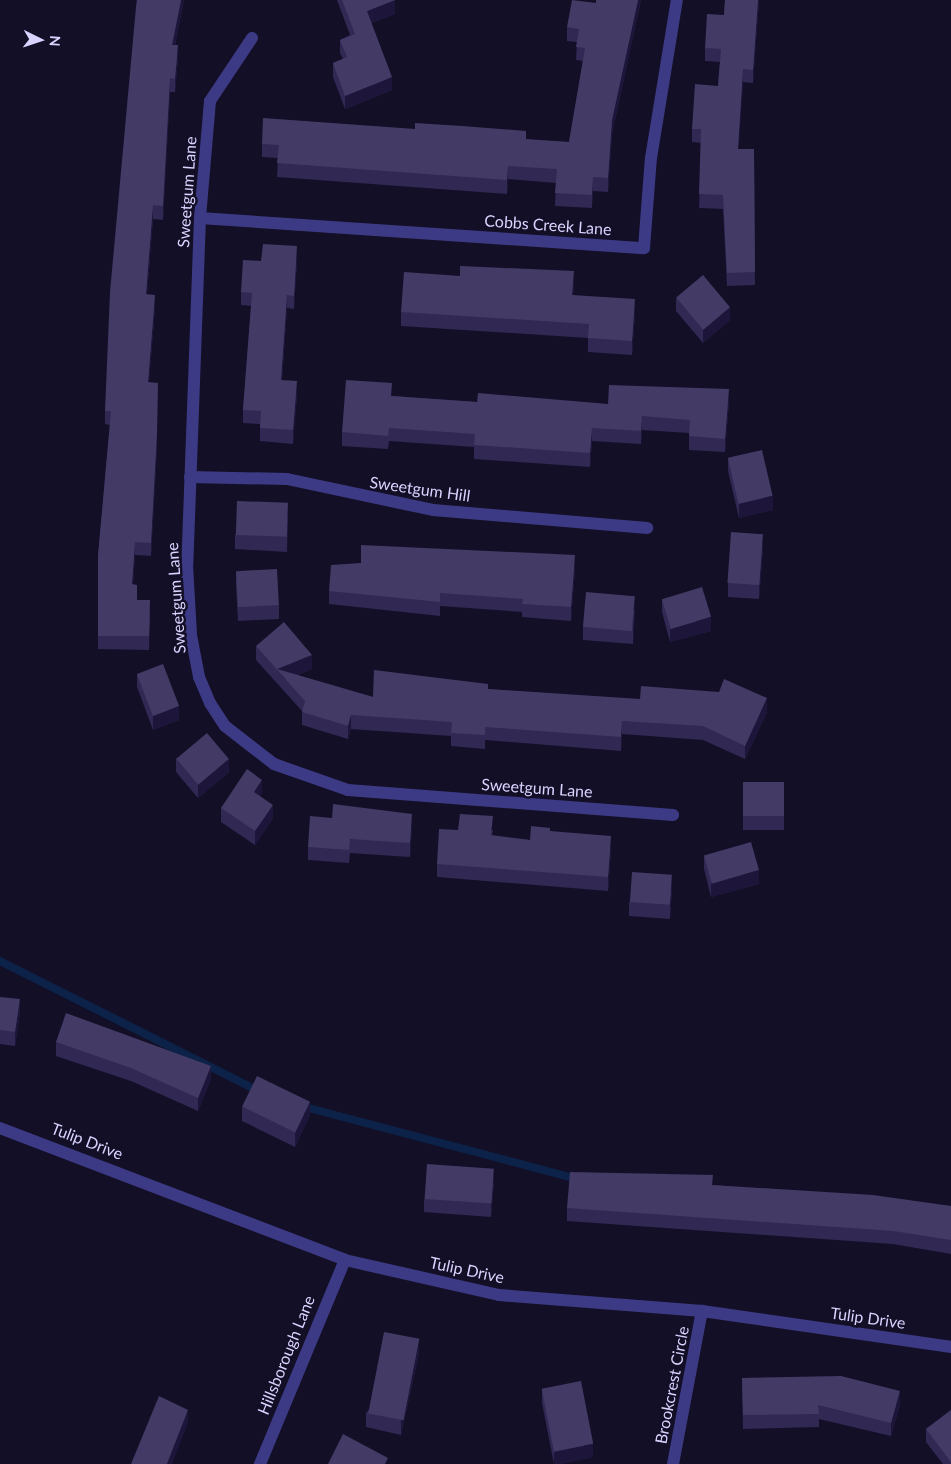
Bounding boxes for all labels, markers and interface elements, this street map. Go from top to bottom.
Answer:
north arrow [15,15,65,65]
text: N [47,35,64,47]
street label: Sweetgum Lane [174,136,200,248]
street label: Cobbs Creek Lane [484,211,612,239]
street label: Sweetgum Hill [368,472,472,506]
street label: Sweetgum Lane [163,542,189,654]
street label: Sweetgum Lane [481,775,593,801]
street label: Tulip Drive [48,1119,126,1163]
street label: Tulip Drive [428,1253,506,1287]
street label: Hillsborough Lane [253,1293,319,1417]
street label: Tulip Drive [829,1303,907,1333]
street label: Brookcrest Circle [651,1324,693,1446]

